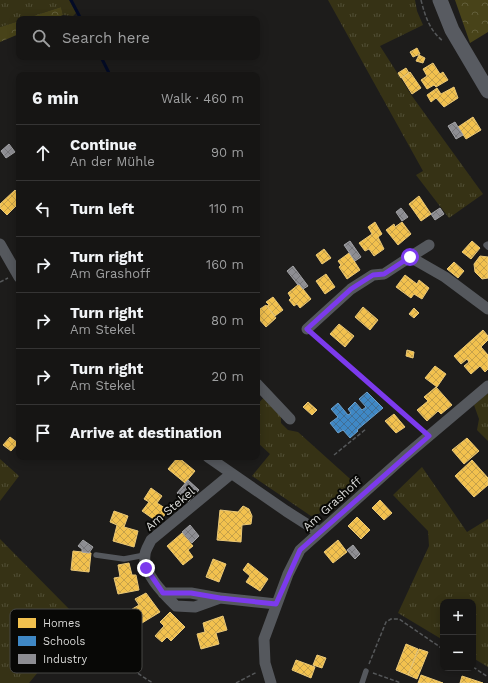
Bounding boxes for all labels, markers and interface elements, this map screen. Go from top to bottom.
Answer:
search box [16,16,260,60]
icon: search [30,27,52,49]
text: Search here [62,29,150,47]
text: 6 min [32,88,79,108]
text: Walk · 460 m [161,91,244,106]
text: Continue [70,136,137,154]
icon: ahead [32,142,54,164]
text: 90 m [211,145,244,160]
text: An der Mühle [70,154,155,169]
icon: left [32,198,54,220]
text: Turn left [70,200,134,218]
text: 110 m [209,201,244,216]
text: Turn right [70,248,143,266]
route start [401,248,419,266]
icon: right [32,254,54,276]
text: 160 m [206,257,244,272]
text: Am Grashoff [70,266,150,281]
text: Turn right [70,304,143,322]
icon: right [32,310,54,332]
text: 80 m [211,313,244,328]
text: Am Stekel [70,322,135,337]
text: Turn right [70,360,143,378]
icon: right [32,366,54,388]
text: 20 m [212,369,244,384]
text: Am Stekel [70,378,135,393]
icon: arrive [32,422,54,444]
text: Arrive at destination [70,424,222,442]
street label: Am Grashoff [300,474,365,534]
street label: Am Stekel [142,484,198,534]
route end [137,559,155,577]
map controls [440,599,476,671]
button: + [440,599,476,635]
legend [10,609,142,673]
text: Homes [43,617,80,630]
text: Schools [43,635,86,648]
button: − [440,635,476,671]
text: Industry [43,653,88,666]

